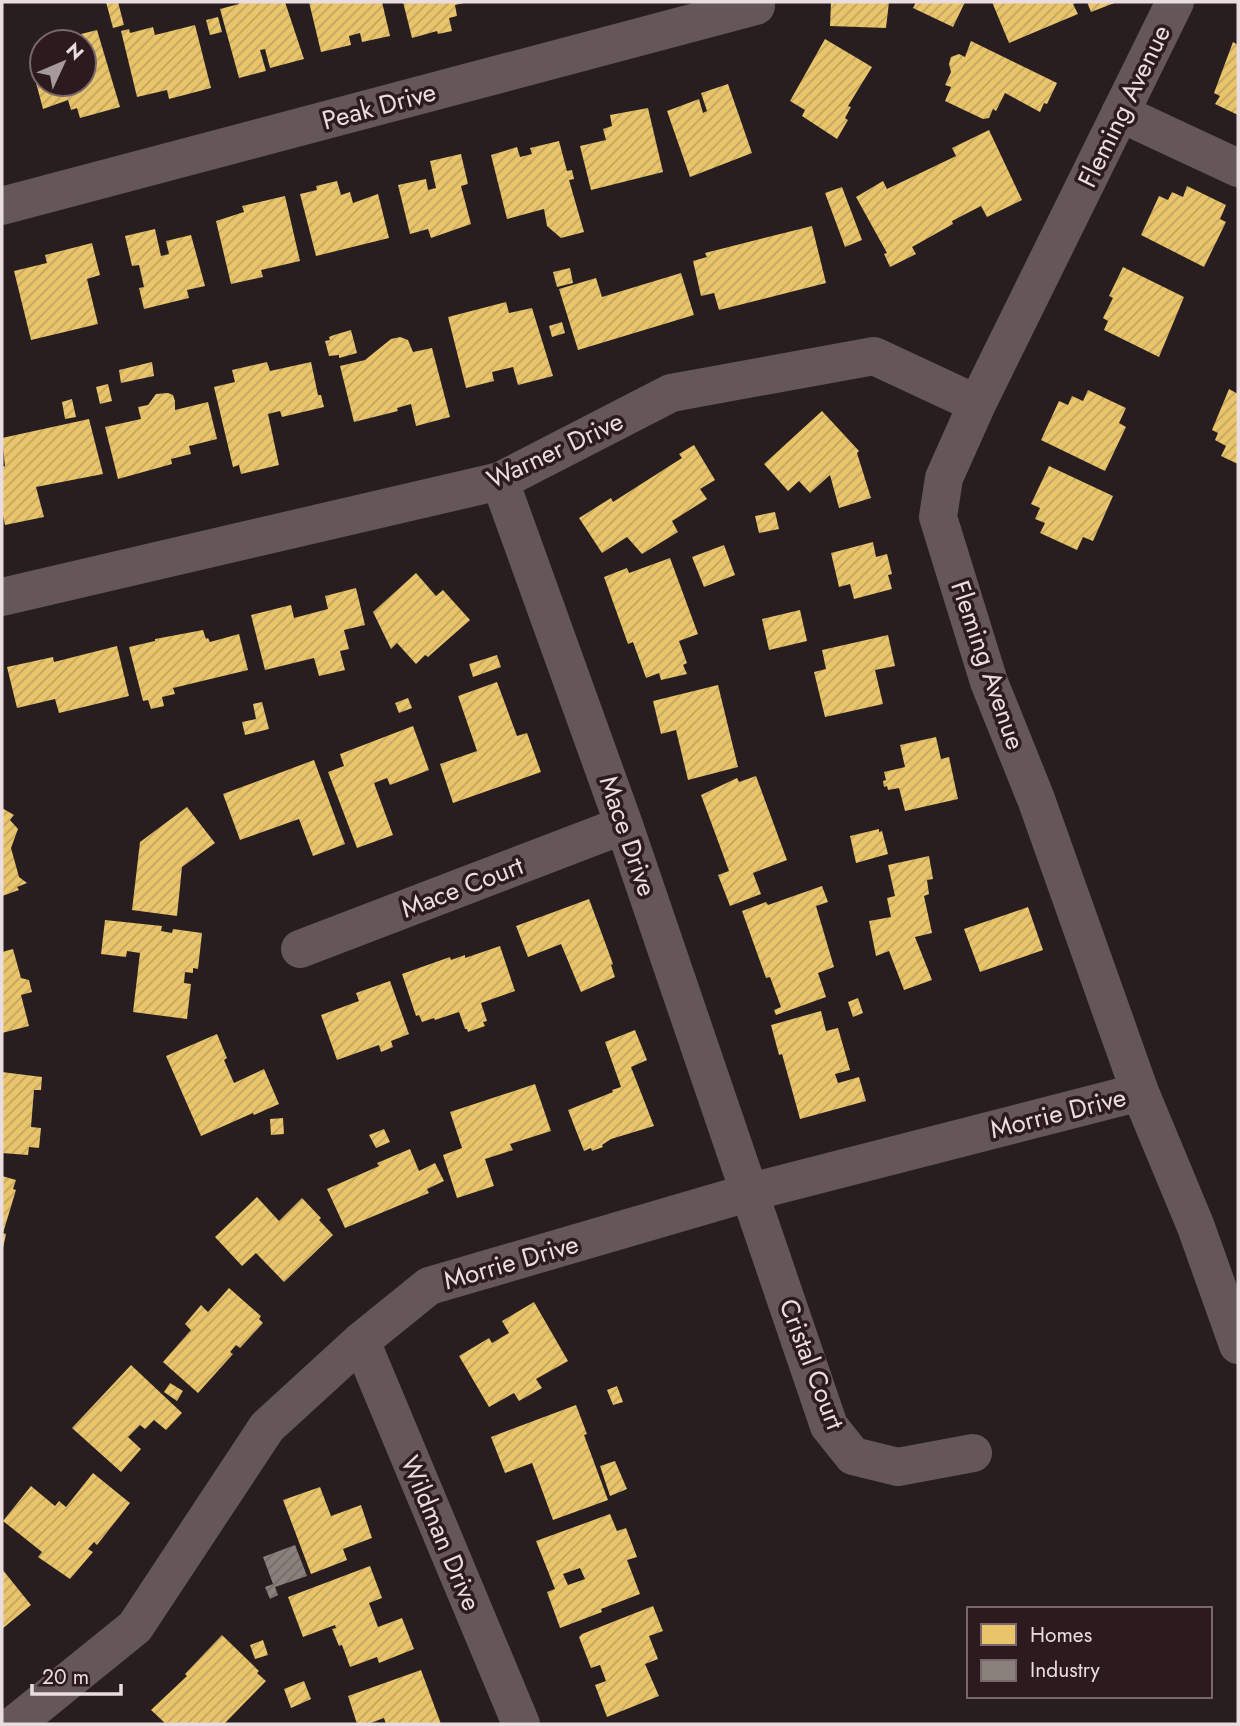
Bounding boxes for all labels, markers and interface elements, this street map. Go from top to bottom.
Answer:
street label: Fleming Avenue [1068,18,1180,194]
north arrow [28,28,98,98]
text: N [60,37,90,66]
street label: Peak Drive [318,73,440,139]
street label: Warner Drive [481,402,629,498]
street label: Fleming Avenue [941,575,1035,755]
street label: Mace Drive [590,771,666,901]
street label: Mace Court [395,846,529,928]
street label: Morrie Drive [986,1078,1130,1148]
street label: Morrie Drive [439,1225,583,1299]
street label: Cristal Court [770,1293,855,1436]
street label: Wildman Drive [391,1449,491,1617]
legend [967,1607,1212,1698]
text: Homes [1030,1620,1092,1650]
scale bar [32,1652,121,1696]
text: Industry [1030,1655,1101,1685]
text: 20 m [42,1662,89,1692]

